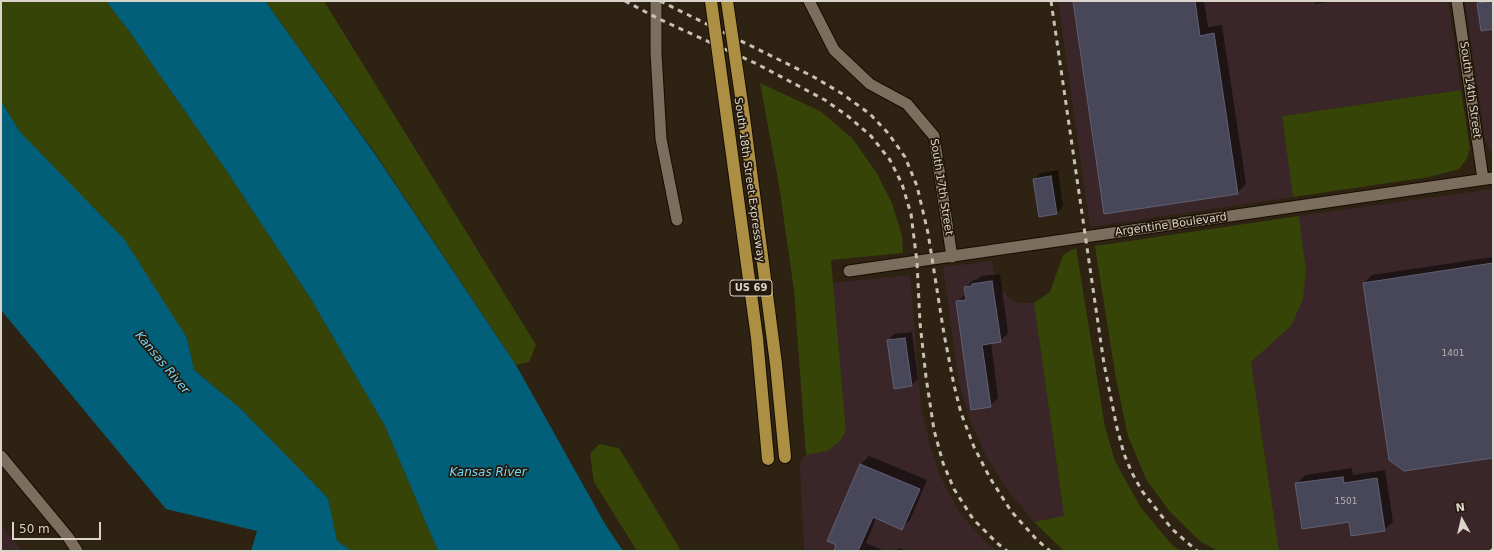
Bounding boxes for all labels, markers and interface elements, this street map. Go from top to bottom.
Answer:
street label: South 14th Street [1457,41,1483,139]
street label: South 18th Street Expressway [731,97,767,263]
street label: South 17th Street [927,138,955,236]
street label: Argentine Boulevard [1114,211,1228,239]
road number: US 69 [730,280,772,296]
water label: Kansas River [132,329,192,397]
house number: 1401 [1442,349,1464,359]
water label: Kansas River [449,466,527,480]
house number: 1501 [1335,497,1357,507]
north arrow [1442,500,1482,540]
text: N [1455,501,1466,515]
scale bar [14,514,103,540]
text: 50 m [19,522,50,536]

